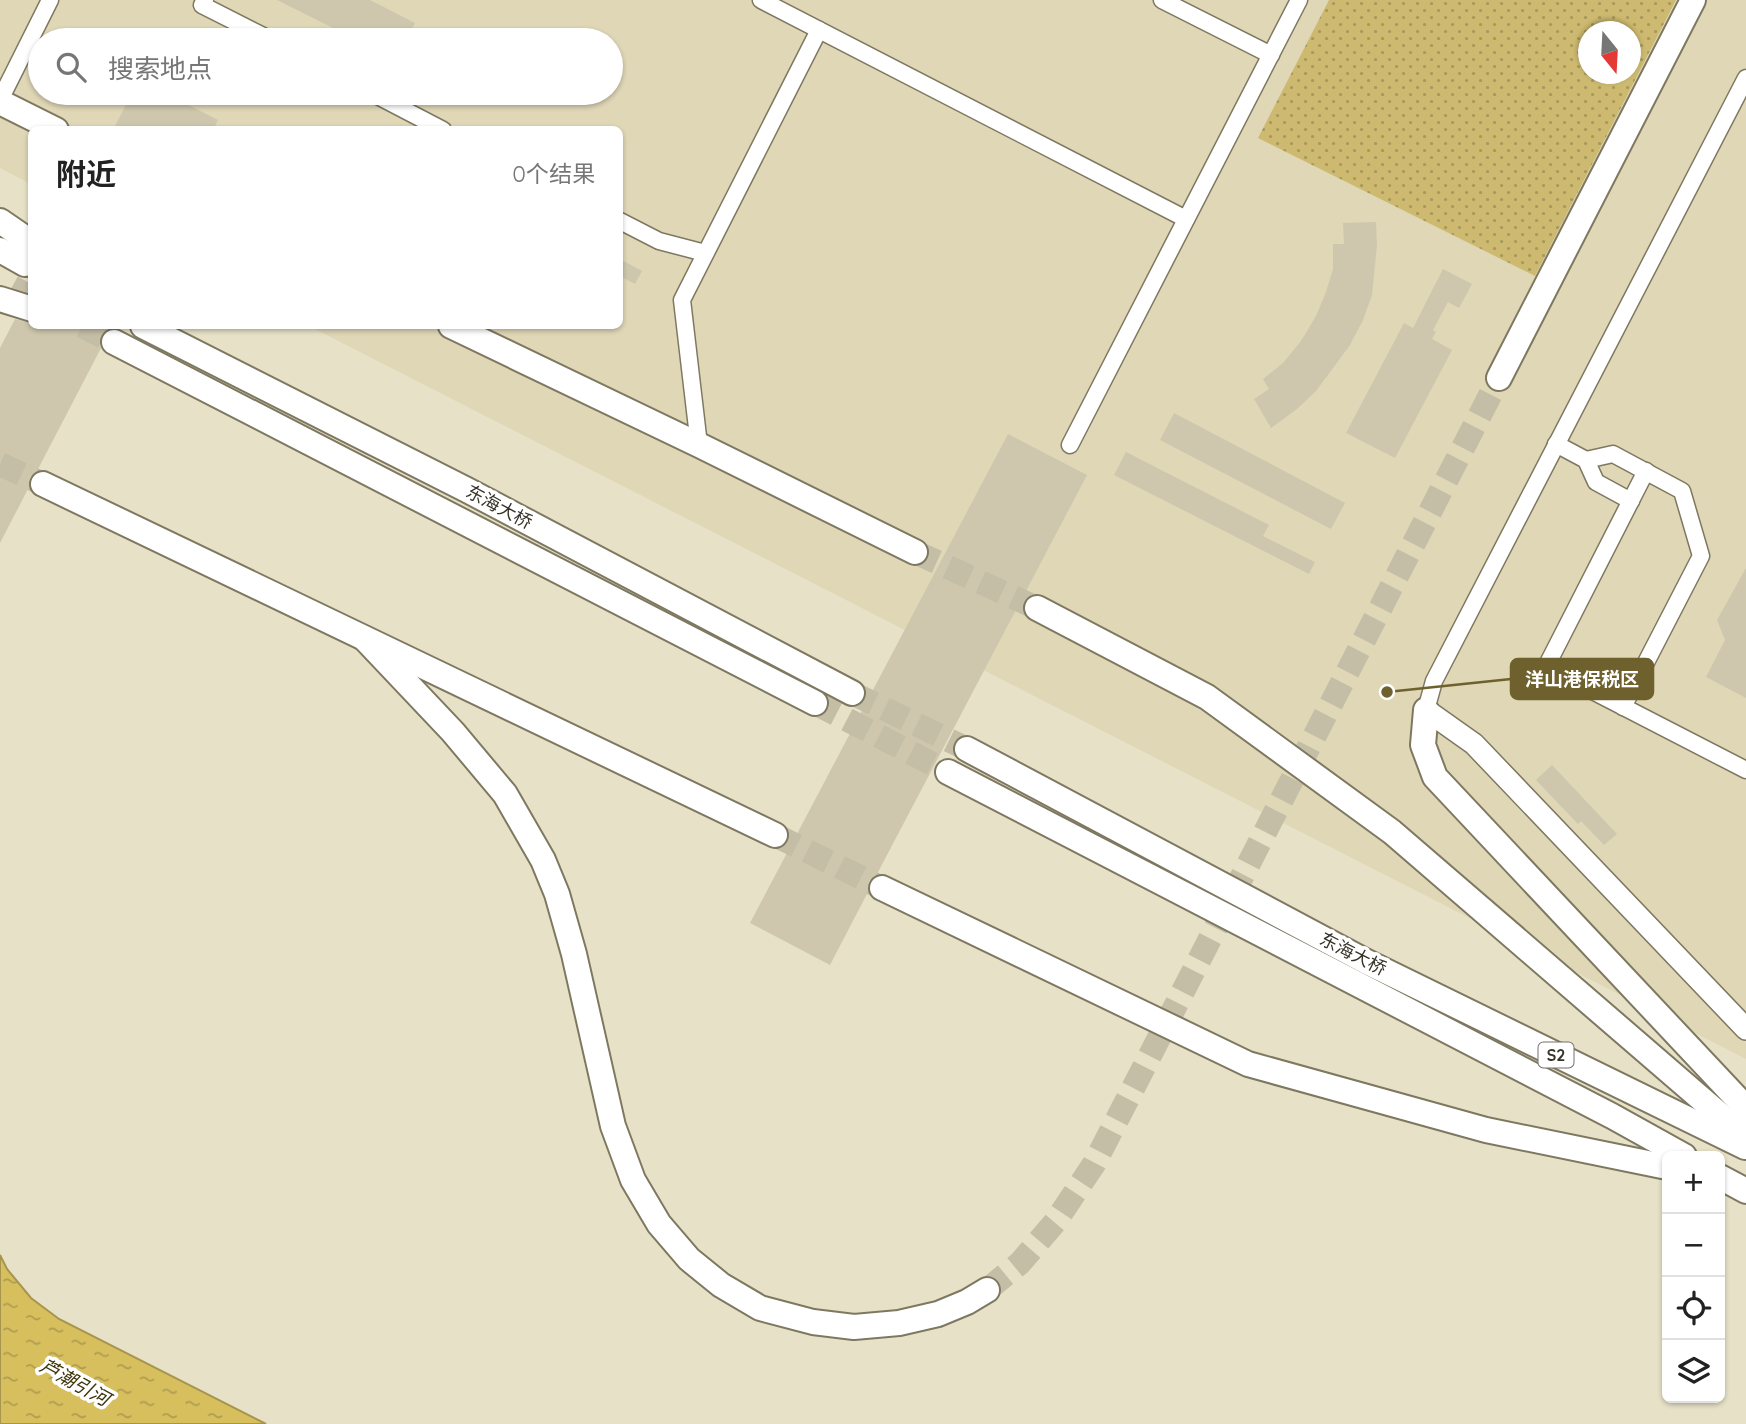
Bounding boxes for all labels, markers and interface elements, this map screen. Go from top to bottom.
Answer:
north arrow [1578,21,1641,84]
search box [28,28,623,105]
icon: search [52,48,90,86]
text: 搜索地点 [108,52,212,85]
text: 附近 [56,155,116,193]
text: 0个结果 [512,159,595,188]
street label: 东海大桥 [462,480,536,534]
callout: 洋山港保税区 [1511,659,1653,699]
text: 洋山港保税区 [1525,667,1639,691]
street label: 东海大桥 [1316,927,1391,980]
road number: S2 [1538,1042,1574,1068]
map controls [1662,1151,1725,1403]
button: + [1662,1151,1725,1214]
button: − [1662,1214,1725,1277]
button: locate [1662,1277,1725,1340]
button: layers [1662,1340,1725,1403]
water label: 芦潮引河 [36,1353,118,1413]

